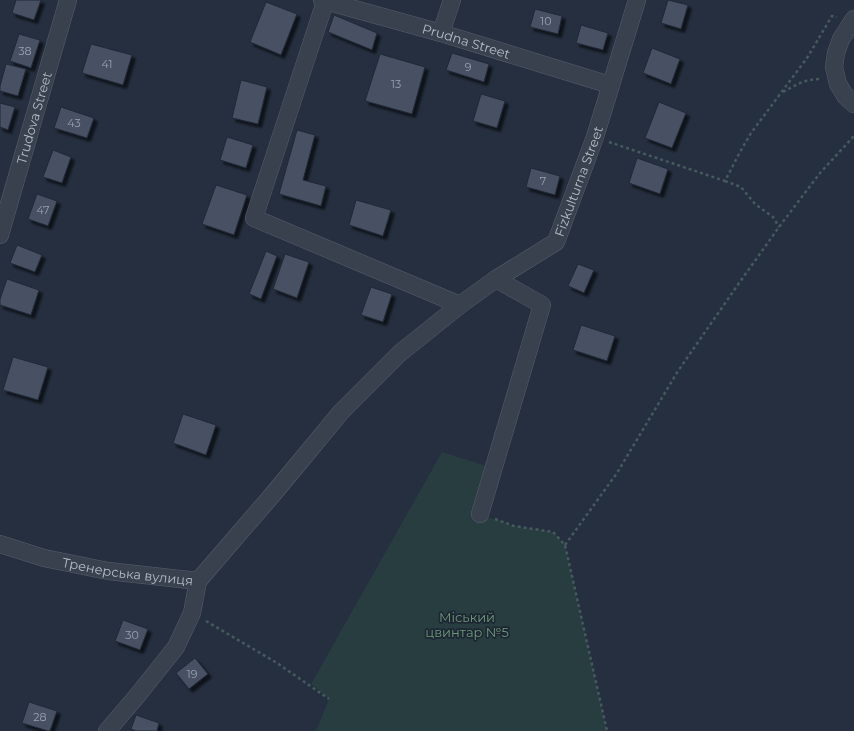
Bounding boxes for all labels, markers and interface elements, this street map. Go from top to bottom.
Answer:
house number: 10 [540,14,552,28]
street label: Prudna Street [421,20,512,62]
house number: 38 [18,44,32,58]
house number: 41 [102,57,112,71]
house number: 9 [465,60,472,74]
street label: Trudova Street [13,70,55,166]
house number: 13 [391,77,401,91]
house number: 43 [67,116,81,130]
street label: Fizkulturna Street [551,124,606,239]
house number: 7 [540,174,546,188]
house number: 47 [36,203,50,217]
street label: Тренерська вулиця [61,554,194,588]
park label: Міський цвинтар №5 [425,609,509,640]
house number: 30 [125,628,139,642]
house number: 19 [187,667,198,681]
house number: 28 [33,710,47,724]

